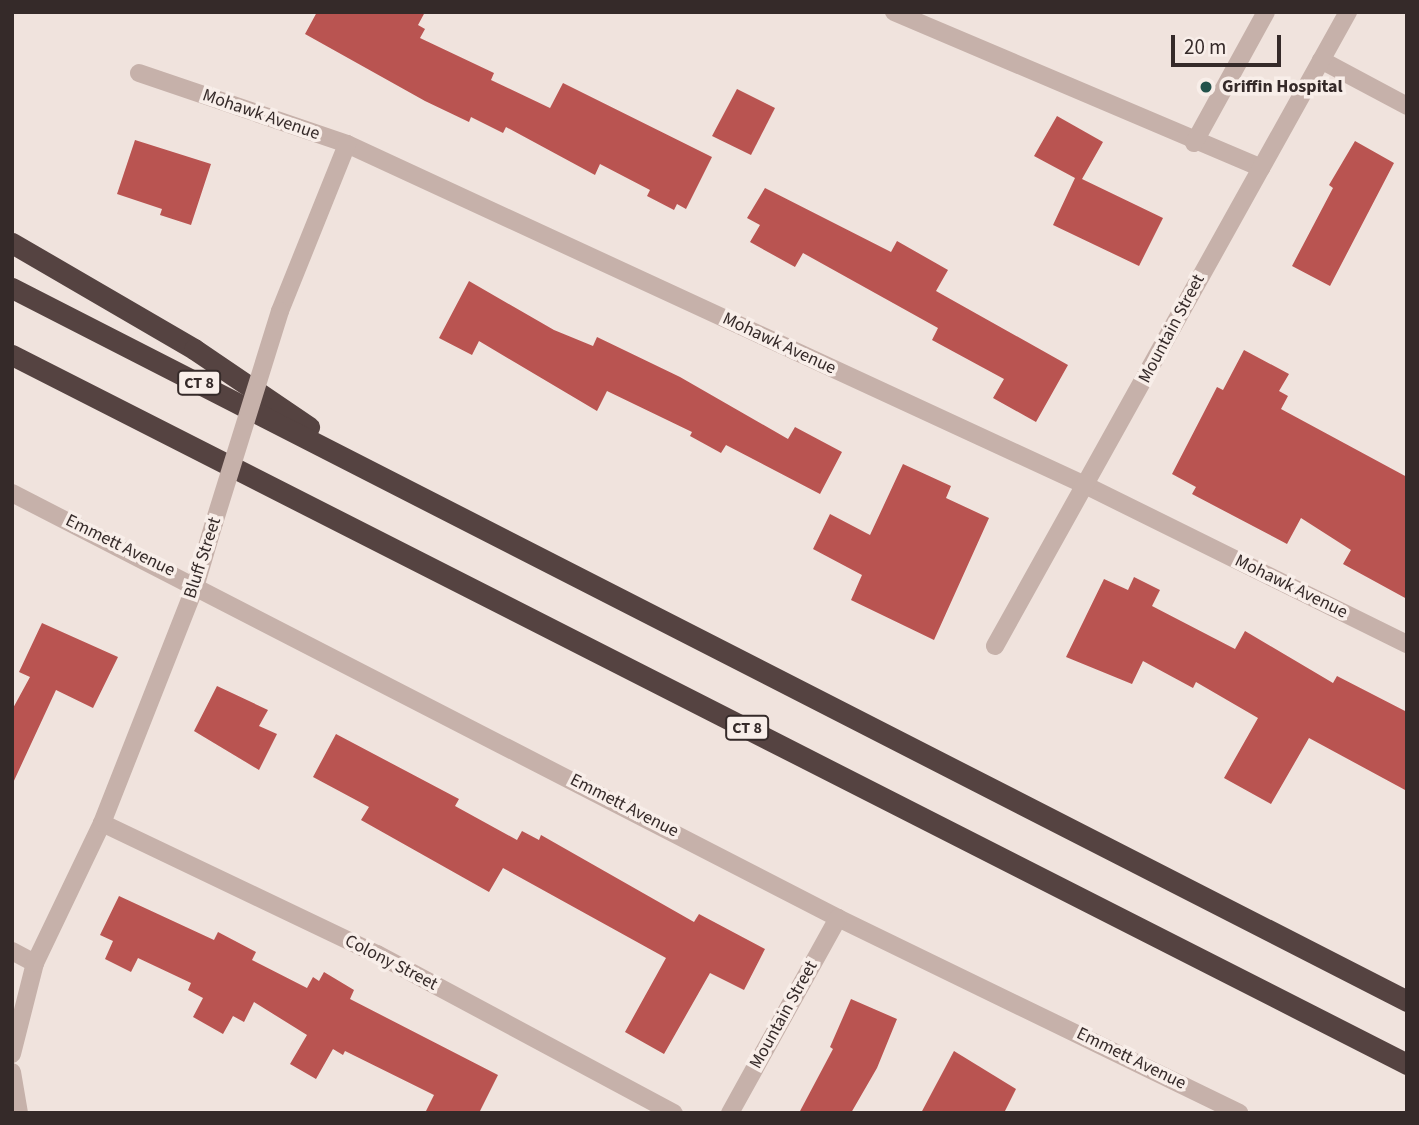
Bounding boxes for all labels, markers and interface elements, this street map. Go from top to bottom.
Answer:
scale bar [1174,21,1284,65]
text: 20 m [1184,32,1226,62]
place label: Griffin Hospital [1222,76,1343,98]
marker: Griffin Hospital [1196,77,1216,97]
street label: Mohawk Avenue [200,85,322,145]
street label: Mountain Street [1134,271,1210,387]
street label: Mohawk Avenue [719,308,839,380]
road number: CT 8 [176,370,222,396]
street label: Emmett Avenue [62,510,178,582]
street label: Bluff Street [180,515,226,601]
street label: Mohawk Avenue [1231,550,1351,624]
road number: CT 8 [724,716,770,740]
street label: Emmett Avenue [566,769,682,843]
street label: Colony Street [341,930,441,996]
street label: Mountain Street [745,957,823,1073]
street label: Emmett Avenue [1073,1023,1189,1095]

